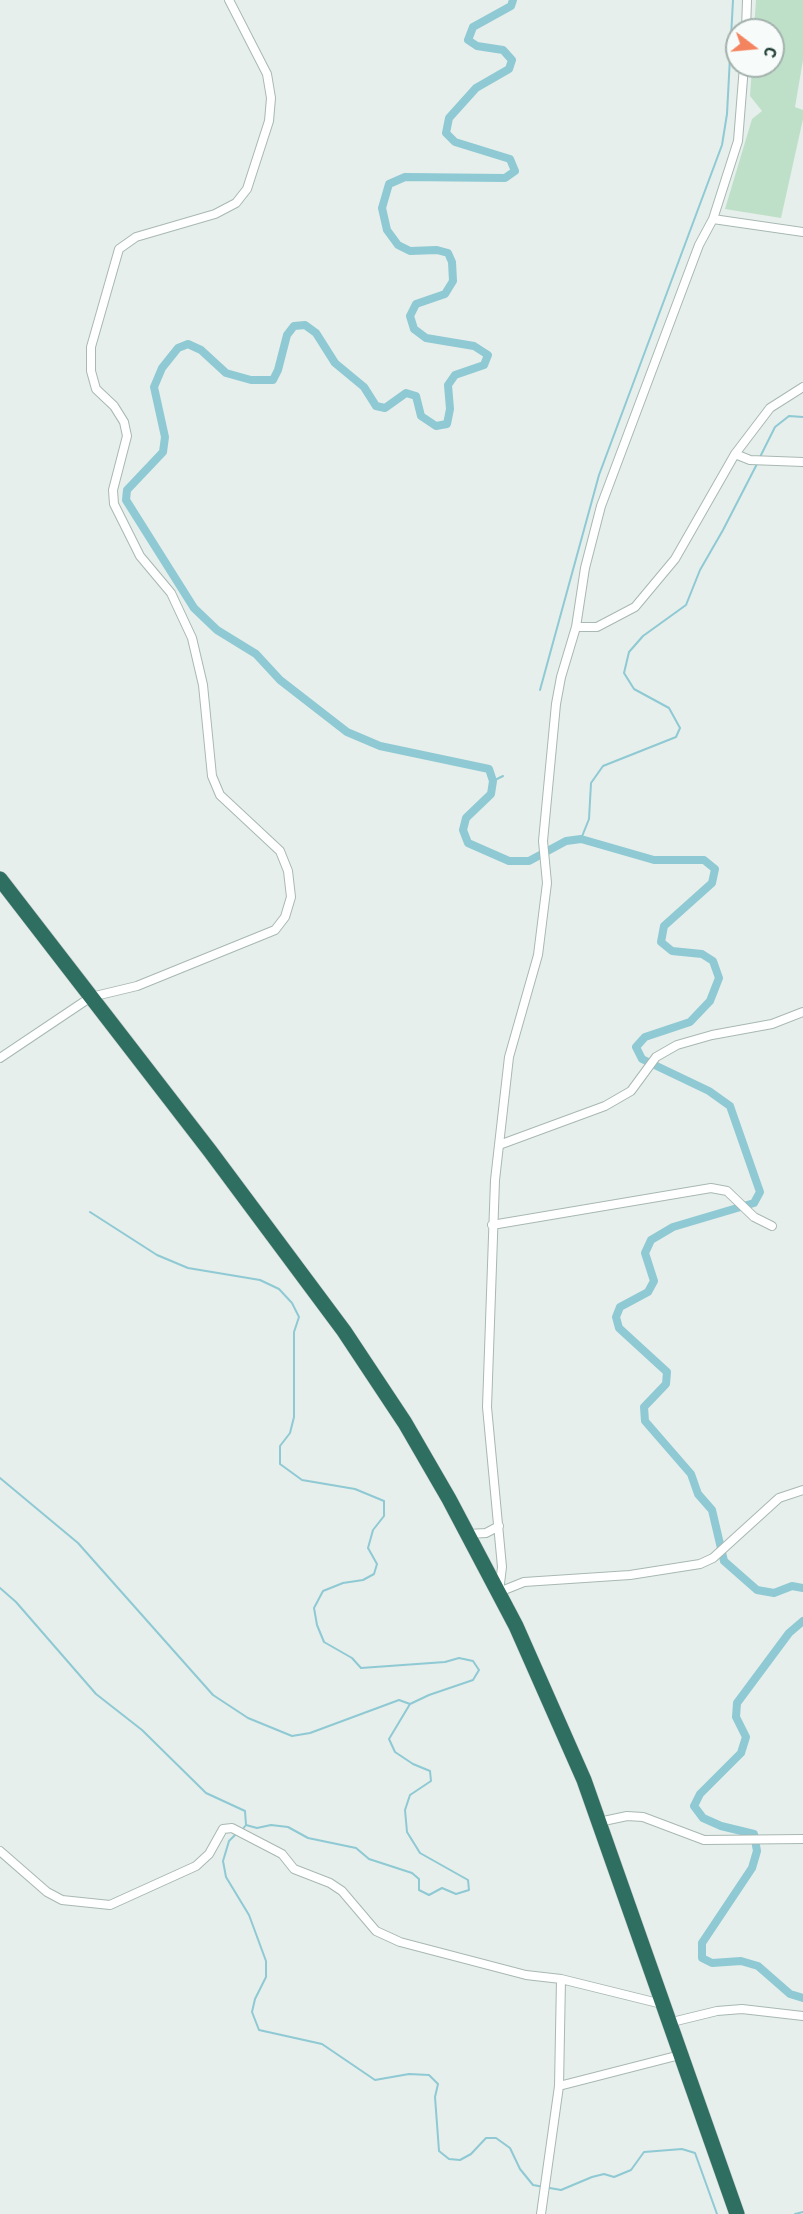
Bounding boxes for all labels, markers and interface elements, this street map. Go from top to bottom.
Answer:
north arrow [725,18,785,78]
text: С [759,45,781,60]

